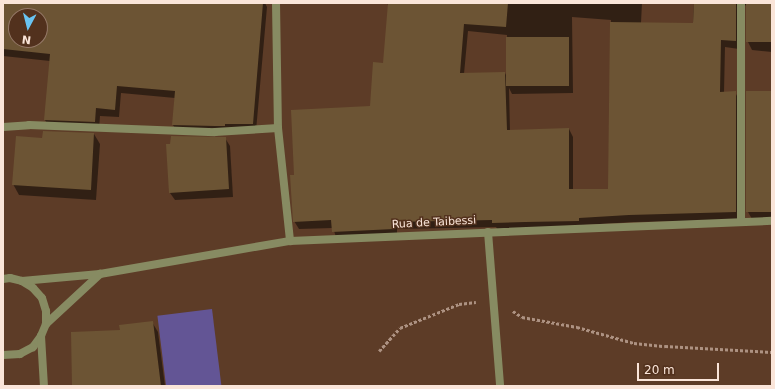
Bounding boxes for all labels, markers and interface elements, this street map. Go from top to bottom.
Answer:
north arrow [8,8,48,48]
text: N [21,32,32,46]
street label: Rua de Taibessi [391,214,477,232]
scale bar [639,355,721,381]
text: 20 m [644,363,675,377]

